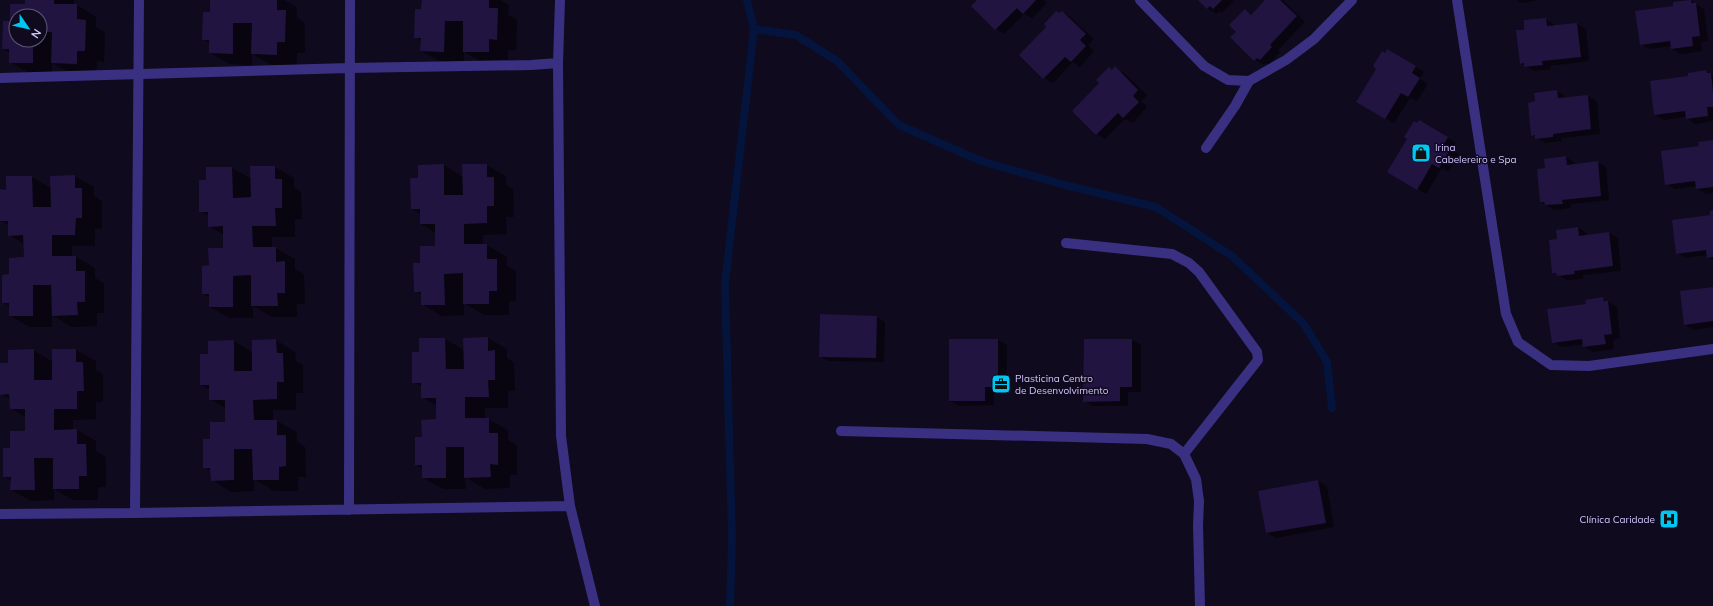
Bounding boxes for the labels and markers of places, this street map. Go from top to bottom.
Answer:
place label: Irina Cabelereiro e Spa [1435,141,1517,166]
shop icon: Irina Cabelereiro e Spa [1410,142,1432,164]
place label: Plasticina Centro de Desenvolvimento [1015,372,1109,397]
office icon: Plasticina Centro de Desenvolvimento [990,373,1012,395]
hospital icon: Clínica Caridade [1658,508,1680,530]
place label: Clínica Caridade [1580,513,1655,526]

